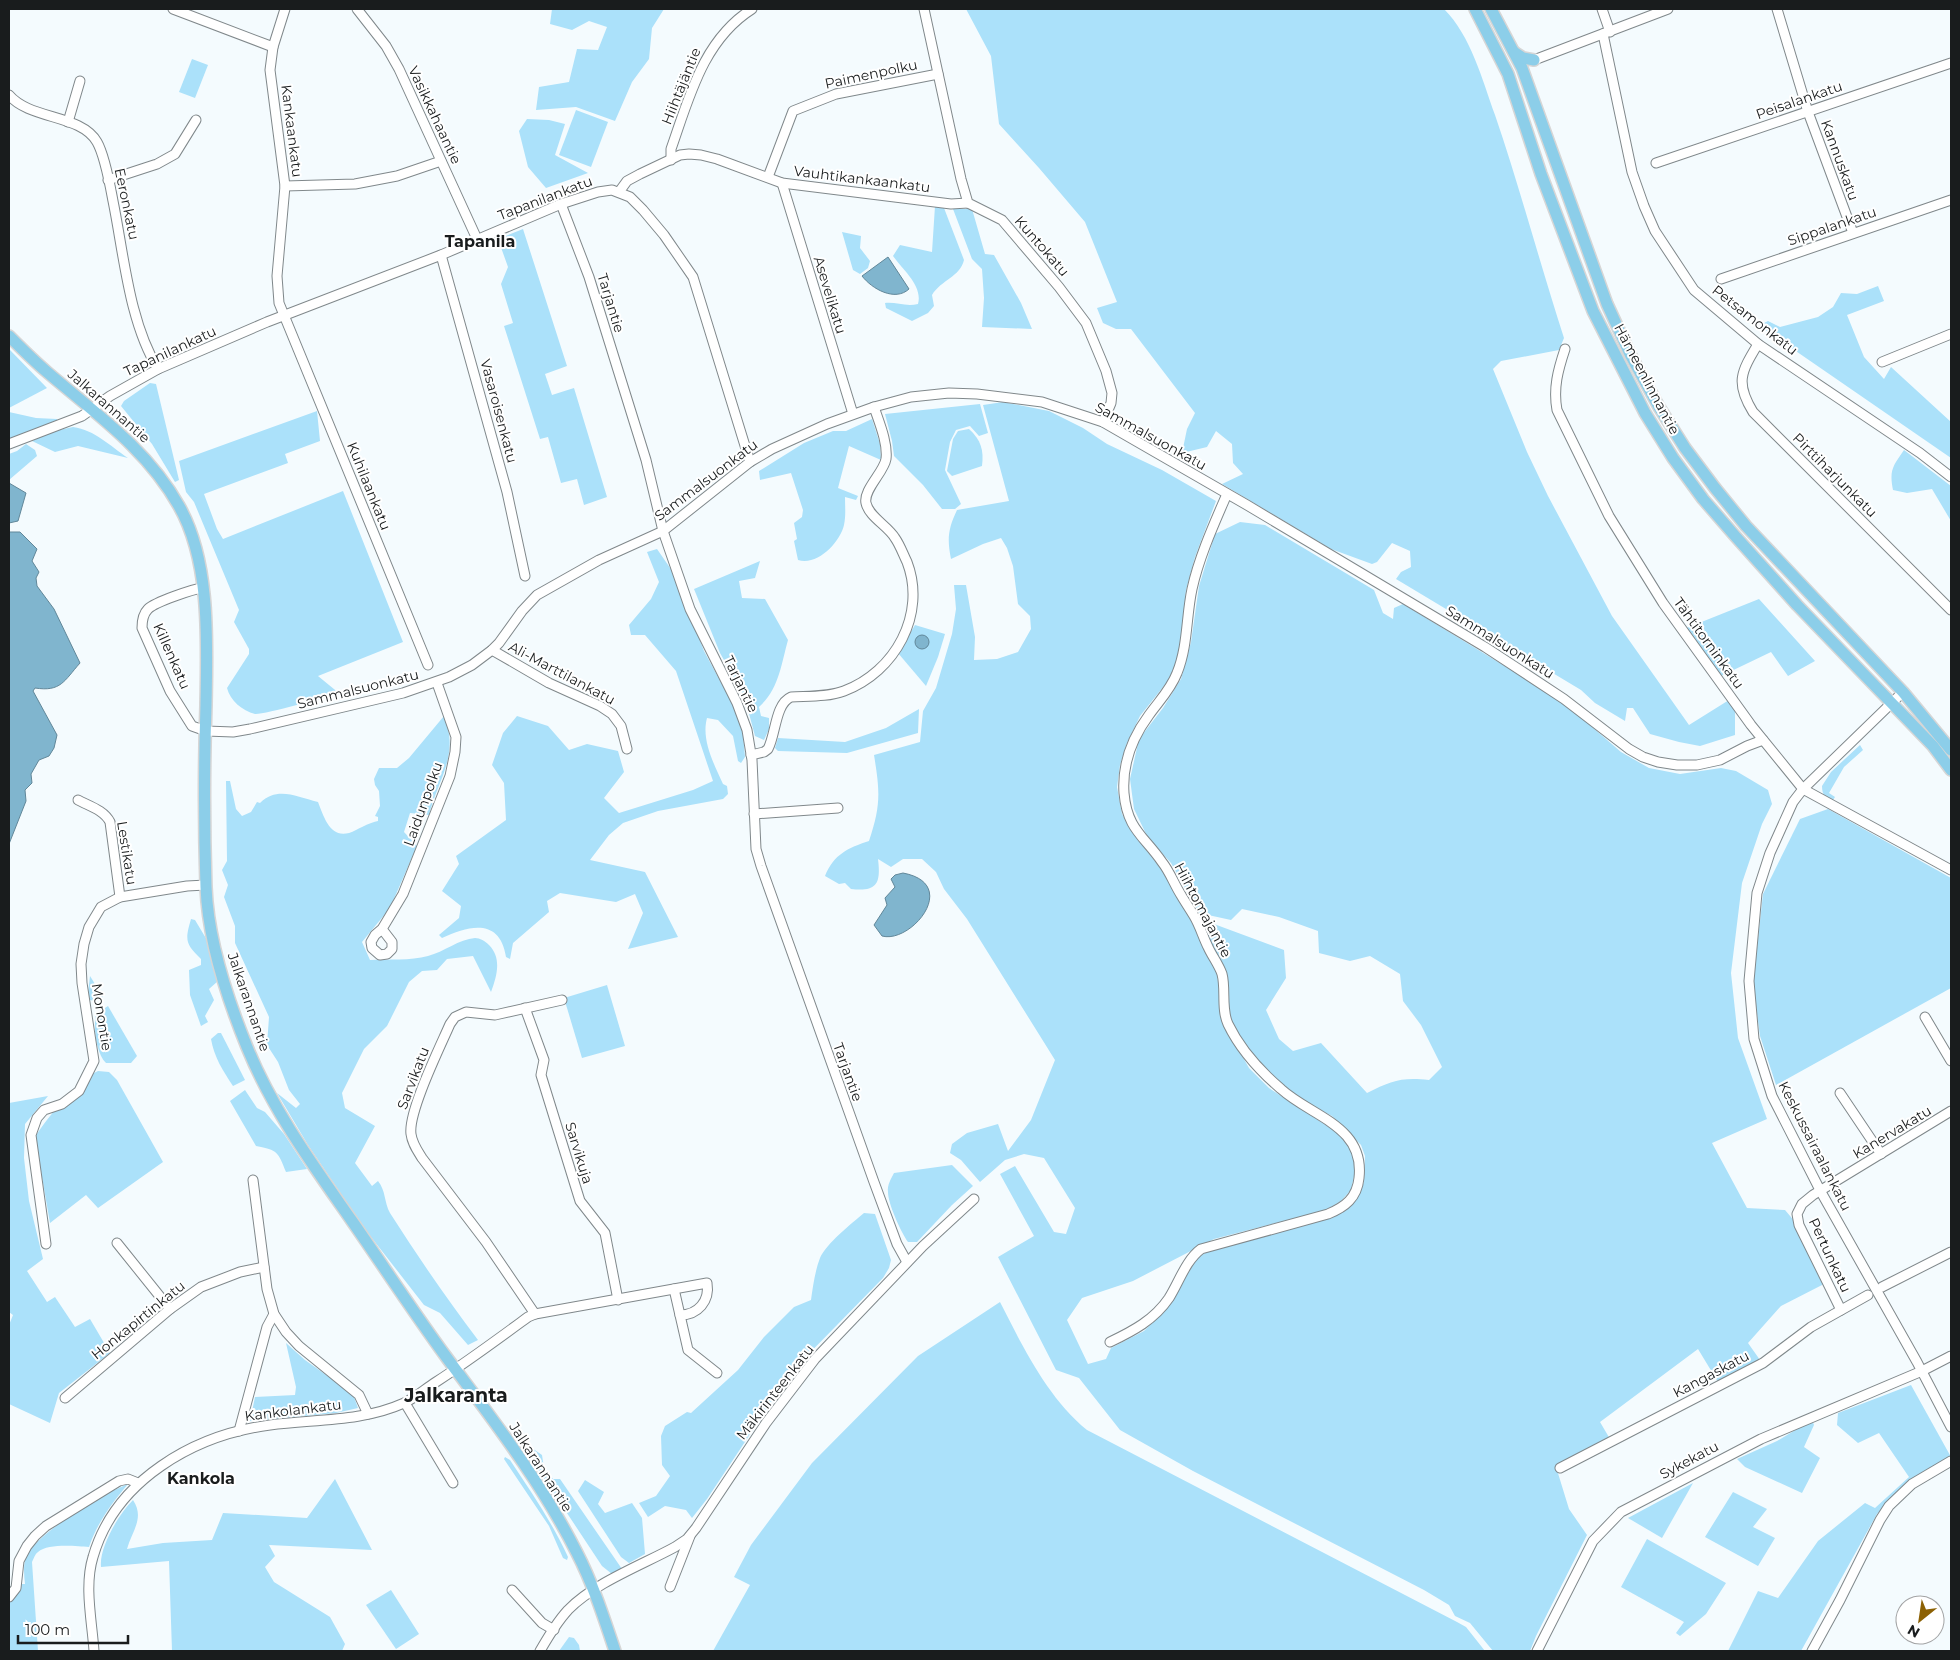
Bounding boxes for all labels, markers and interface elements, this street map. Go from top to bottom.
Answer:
street label: Hiihtäjäntie [657,45,705,127]
street label: Paimenpolku [823,55,919,93]
street label: Vasikkahaantie [404,63,466,167]
street label: Peisalankatu [1753,77,1845,123]
street label: Kankaankatu [277,84,307,178]
street label: Kannuskatu [1817,117,1863,203]
street label: Vauhtikankaankatu [793,162,931,196]
street label: Eeronkatu [111,166,143,242]
street label: Tapanilankatu [495,172,595,224]
street label: Sippalankatu [1785,202,1879,250]
street label: Kuntokatu [1011,212,1073,280]
district label: Tapanila [445,232,515,251]
street label: Asevelikatu [810,254,850,336]
street label: Tarjantie [593,271,629,335]
street label: Petsamonkatu [1709,281,1801,359]
street label: Hämeenlinnantie [1610,320,1684,438]
street label: Tapanilankatu [121,322,219,380]
street label: Vasaroisenkatu [477,357,521,465]
street label: Jalkarannantie [63,365,154,447]
street label: Sammalsuonkatu [1092,398,1210,474]
street label: Pirttiharjunkatu [1789,429,1881,521]
street label: Sammalsuonkatu [651,435,761,525]
street label: Kuhilaankatu [343,439,395,533]
street label: Tähtitorninkatu [1670,594,1748,692]
street label: Sammalsuonkatu [1442,601,1558,683]
street label: Killenkatu [149,620,195,692]
street label: Ali-Marttilankatu [506,637,618,709]
street label: Tarjantie [720,653,762,715]
street label: Sammalsuonkatu [295,665,421,713]
street label: Laidunpolku [399,759,447,849]
street label: Lestikatu [113,820,141,886]
street label: Hiihtomajantie [1170,859,1236,961]
street label: Jalkarannantie [223,949,274,1054]
street label: Monontie [88,982,116,1052]
street label: Tarjantie [829,1040,867,1104]
street label: Sarvikatu [393,1044,433,1112]
street label: Keskussairaalankatu [1775,1078,1855,1214]
street label: Kanervakatu [1849,1101,1935,1163]
street label: Sarvikuja [561,1120,597,1186]
street label: Pertunkatu [1805,1215,1855,1295]
street label: Honkapirtinkatu [87,1277,189,1363]
street label: Mäkirinteenkatu [732,1341,818,1443]
street label: Kangaskatu [1670,1346,1752,1402]
district label: Jalkaranta [403,1384,508,1407]
street label: Kankolankatu [244,1395,342,1425]
street label: Jalkarannantie [505,1418,577,1515]
street label: Sykekatu [1656,1437,1722,1483]
district label: Kankola [167,1469,235,1488]
north arrow [1895,1595,1945,1645]
scale bar [18,1612,128,1644]
text: 100 m [25,1620,70,1639]
text: N [1904,1621,1923,1642]

